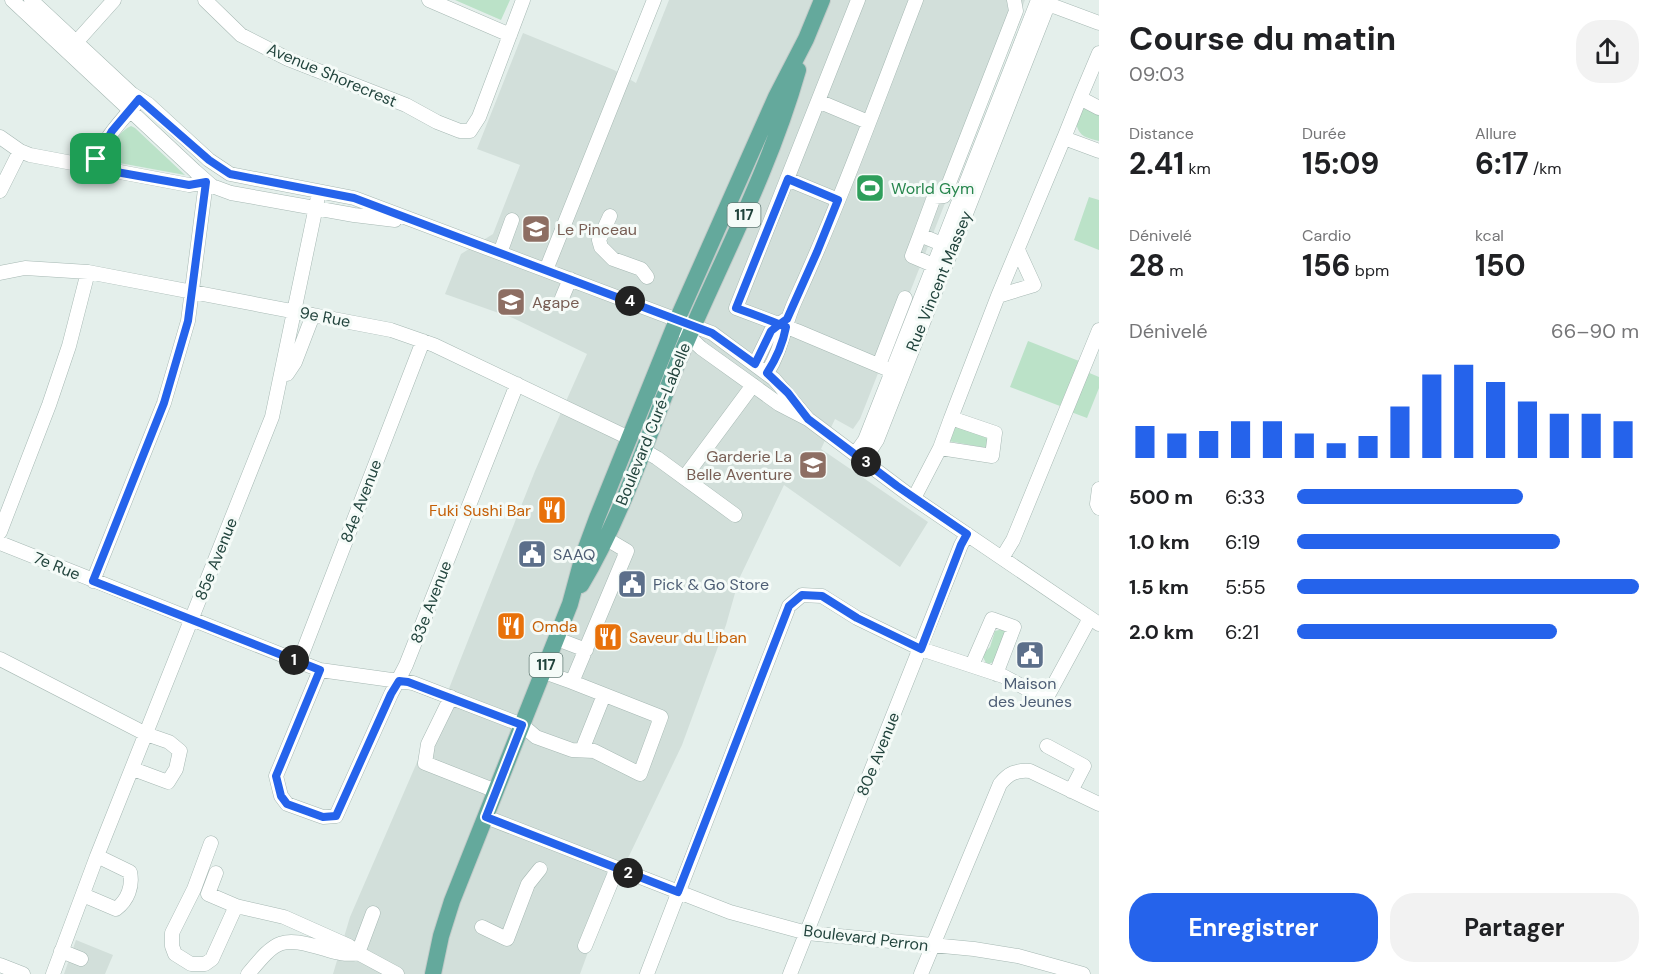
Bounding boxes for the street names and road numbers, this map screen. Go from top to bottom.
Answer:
street label: Avenue Shorecrest [264,38,400,112]
road number: 117 [728,203,760,227]
street label: Rue Vincent Massey [901,208,977,354]
street label: 9e Rue [298,302,352,332]
street label: Boulevard Curé-Labelle [611,340,695,508]
street label: 84e Avenue [336,457,386,545]
street label: 85e Avenue [190,515,242,603]
street label: 7e Rue [30,547,84,585]
street label: 83e Avenue [406,558,456,646]
road number: 117 [530,653,562,677]
street label: 80e Avenue [852,709,904,799]
street label: Boulevard Perron [802,920,930,956]

